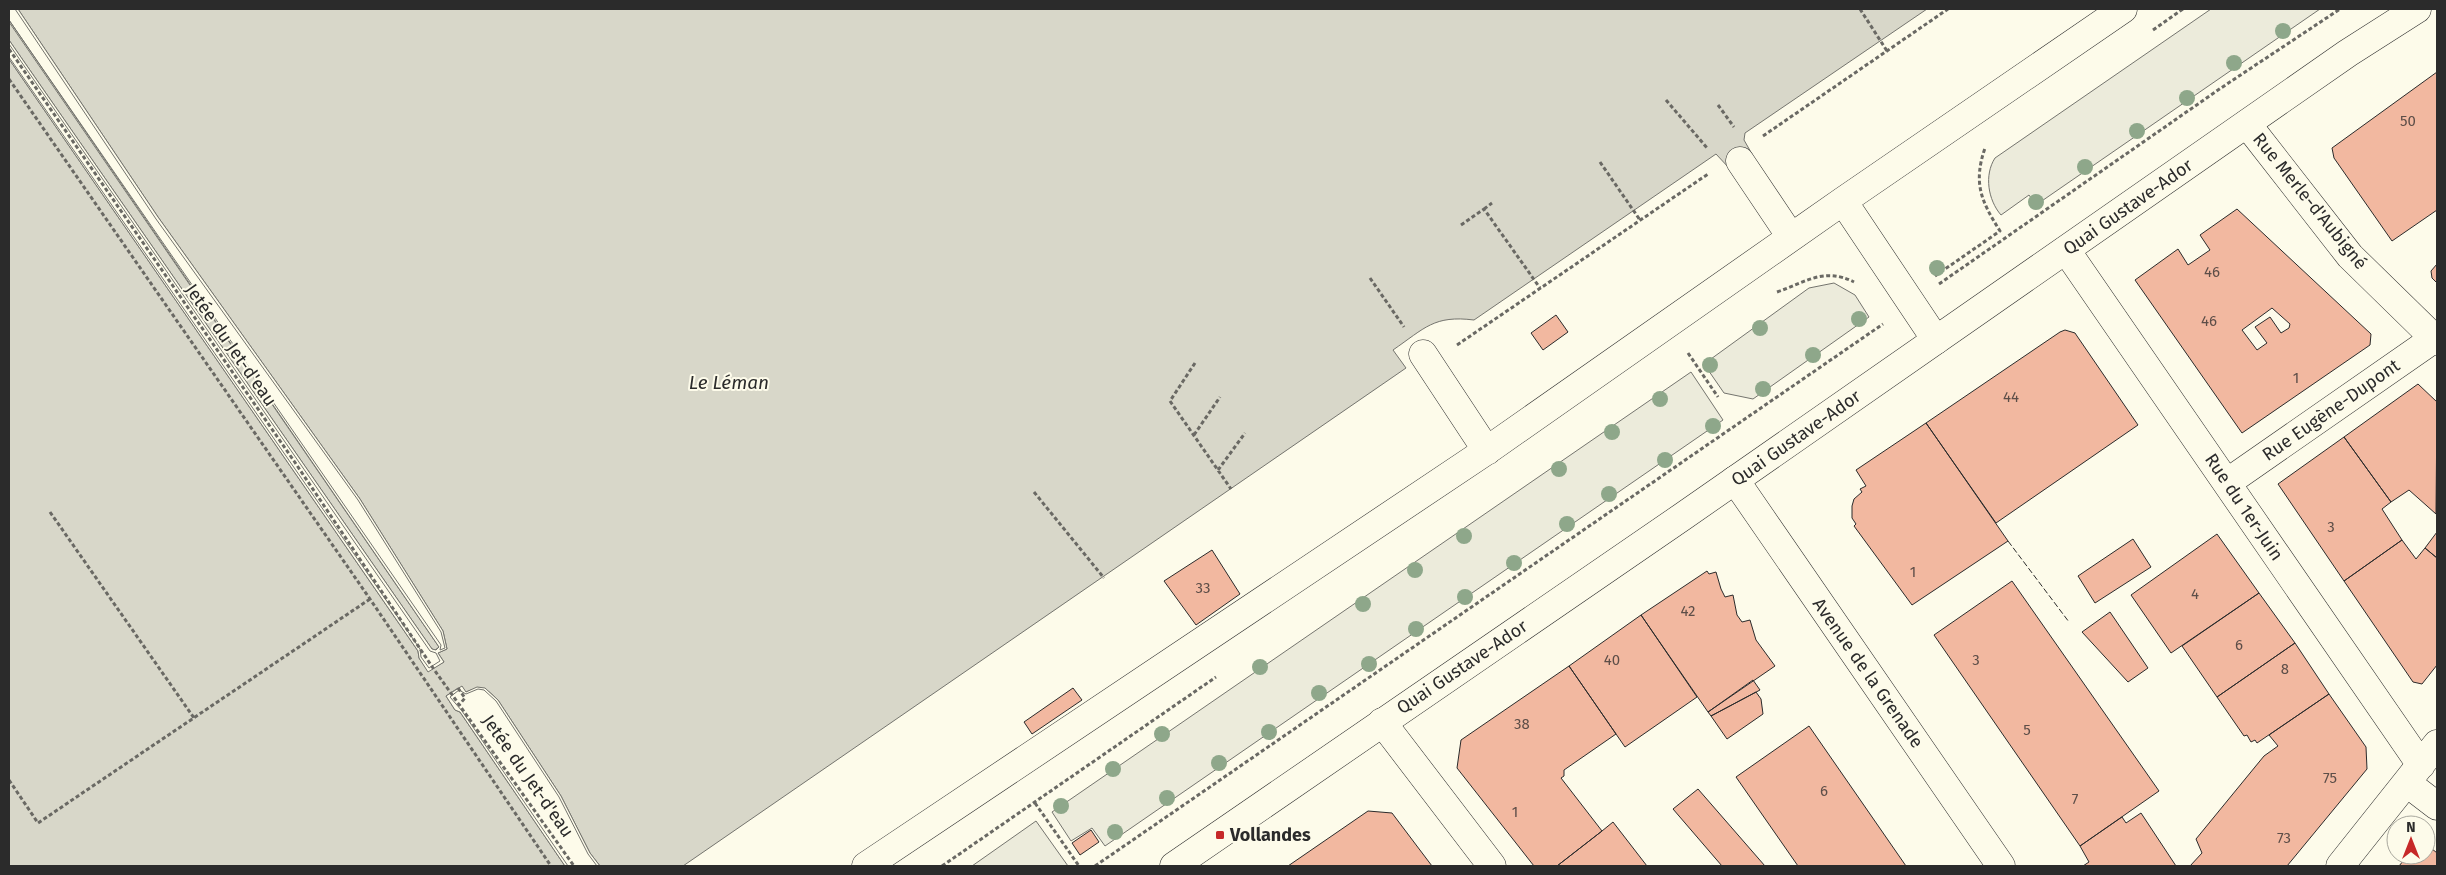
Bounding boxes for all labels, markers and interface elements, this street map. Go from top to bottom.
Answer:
house number: 50 [2400,112,2416,130]
street label: Rue Merle-d'Aubigné [2248,128,2372,274]
street label: Quai Gustave-Ador [2059,154,2197,260]
house number: 46 [2204,263,2220,281]
street label: Jetée du Jet-d'eau [180,279,282,411]
house number: 46 [2201,312,2217,330]
street label: Rue Eugène-Dupont [2258,354,2404,466]
house number: 1 [2293,369,2299,387]
water label: Le Léman [689,371,769,394]
street label: Quai Gustave-Ador [1727,385,1865,491]
house number: 44 [2003,388,2019,406]
street label: Rue du 1er-Juin [2200,449,2288,565]
house number: 3 [2327,518,2335,536]
house number: 1 [1910,563,1916,581]
house number: 33 [1196,579,1210,597]
house number: 4 [2191,585,2199,603]
street label: Avenue de la Grenade [1808,594,1928,752]
house number: 42 [1680,602,1696,620]
street label: Quai Gustave-Ador [1392,615,1532,719]
house number: 6 [2235,636,2243,654]
house number: 40 [1604,651,1620,669]
house number: 3 [1972,651,1980,669]
house number: 8 [2281,660,2289,678]
street label: Jetée du Jet-d'eau [477,710,579,842]
house number: 38 [1514,715,1530,733]
house number: 5 [2023,721,2031,739]
house number: 75 [2323,769,2337,787]
house number: 6 [1820,782,1828,800]
house number: 7 [2072,790,2079,808]
house number: 1 [1512,803,1518,821]
north arrow [2386,815,2436,865]
text: N [2406,819,2416,836]
place label: Vollandes [1229,824,1311,846]
marker: Vollandes [1214,829,1226,841]
house number: 73 [2277,829,2291,847]

